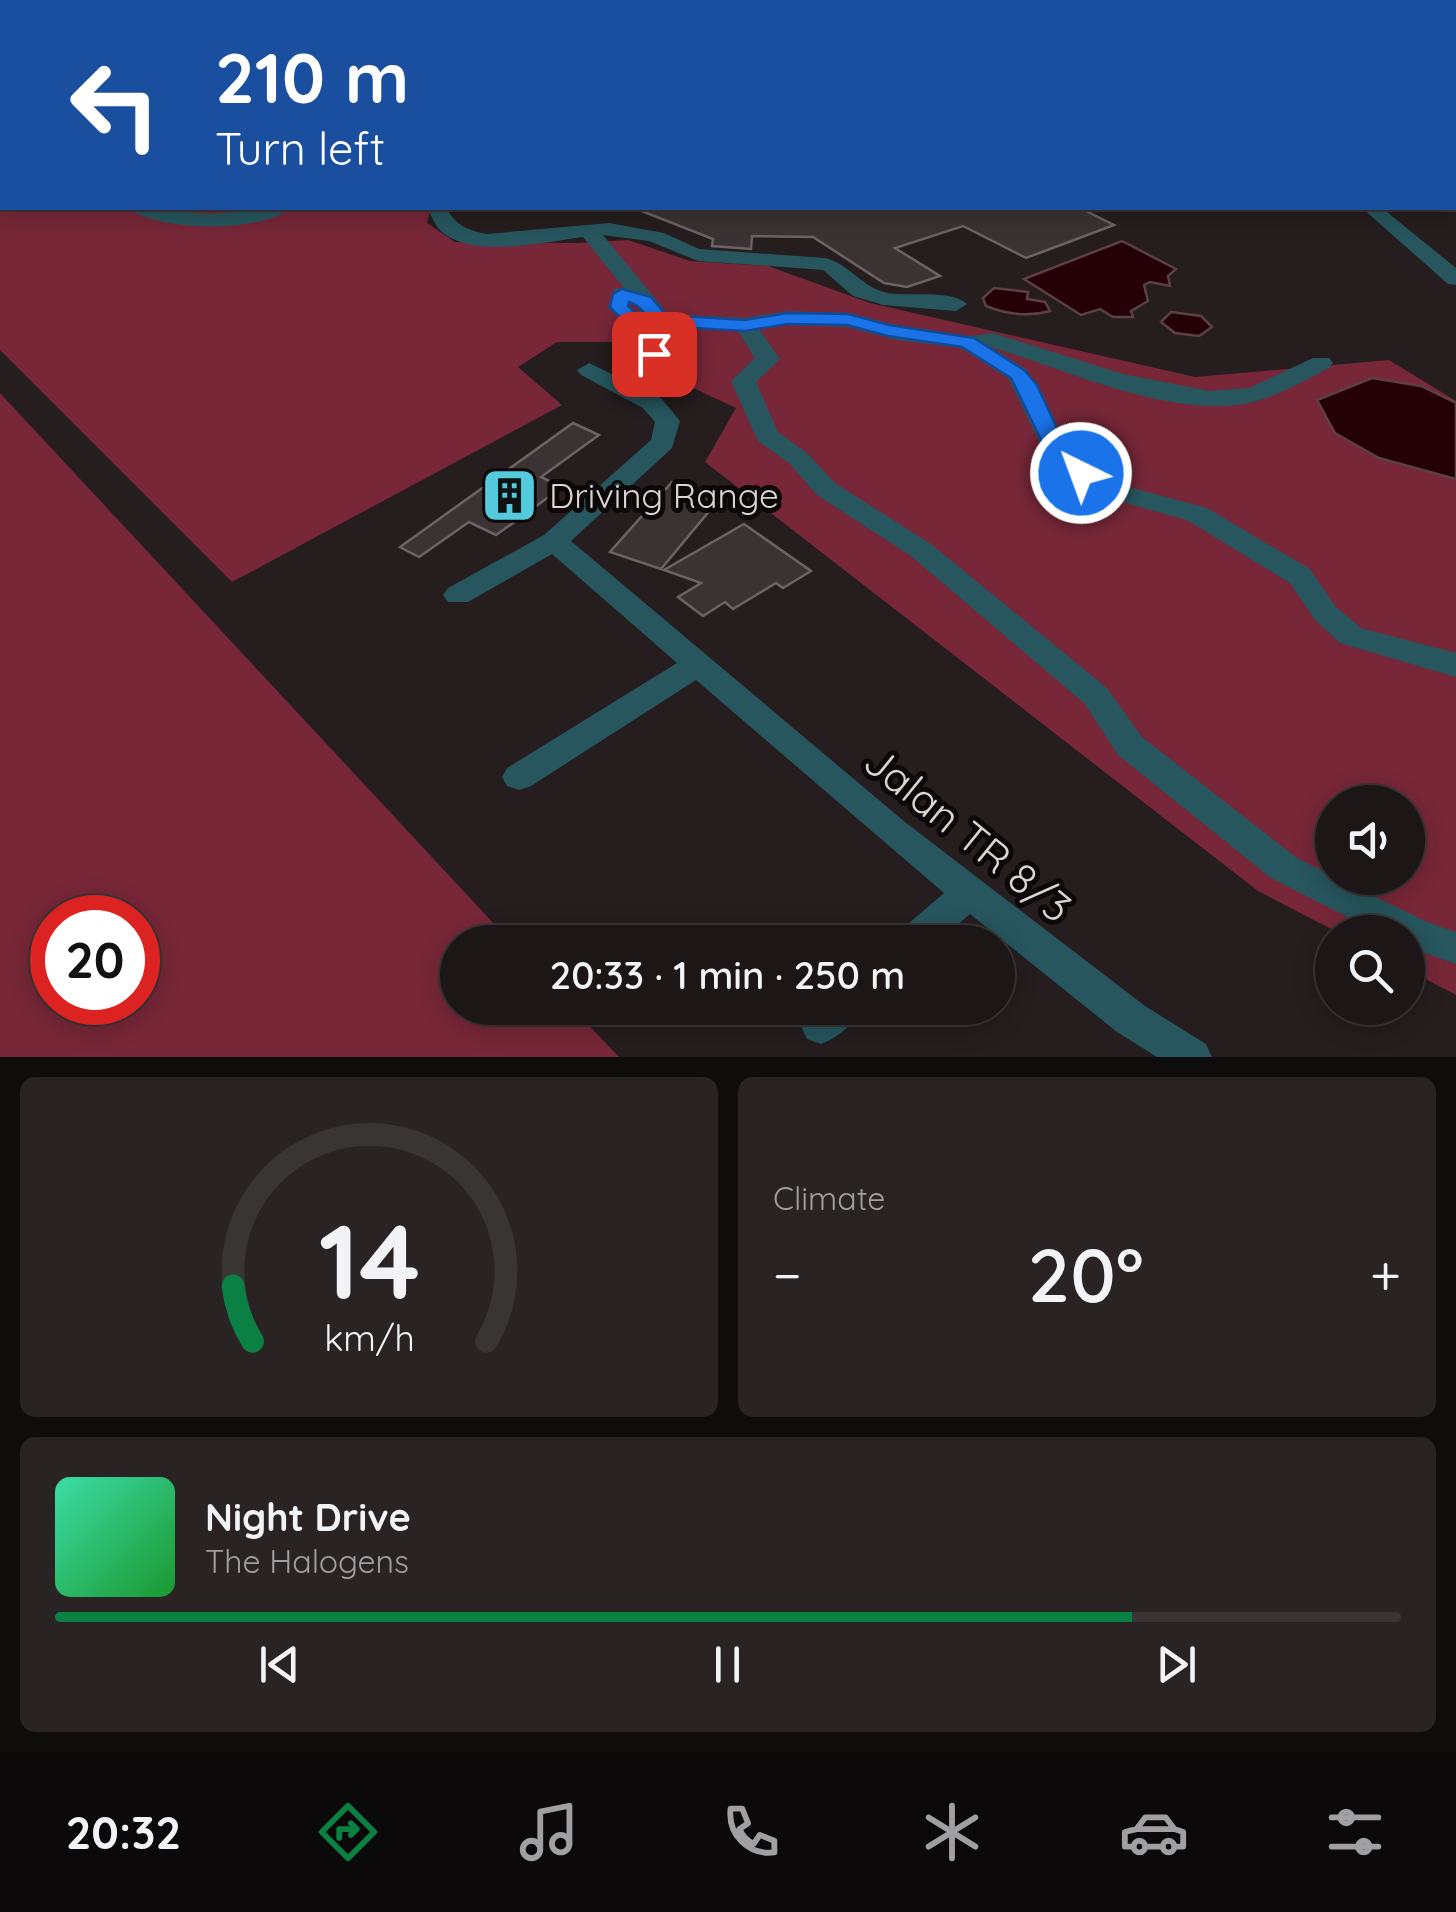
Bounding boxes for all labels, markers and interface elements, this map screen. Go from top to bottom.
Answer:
text: 210 m [215,33,409,121]
icon: left [50,40,180,170]
text: Turn left [215,120,385,176]
pin [612,312,697,397]
icon: arrive [627,327,682,382]
position arrow [1029,421,1133,525]
building icon: Driving Range [480,466,540,526]
place label: Driving Range [549,473,779,517]
street label: Jalan TR 8/3 [854,734,1083,933]
map controls [1315,785,1425,1025]
button: sound [1315,785,1425,895]
speed limit sign: 20 [30,895,160,1025]
button: search [1315,915,1425,1025]
text: 20:33 · 1 min · 250 m [550,951,905,999]
text: Climate [773,1178,885,1218]
text: 14 [318,1195,420,1325]
text: 20° [1028,1227,1144,1321]
text: − [773,1240,802,1309]
text: + [1370,1240,1401,1309]
text: km/h [324,1315,414,1360]
text: Night Drive [205,1493,411,1541]
text: The Halogens [205,1541,409,1581]
icon: previous [252,1637,307,1692]
icon: pause [700,1637,755,1692]
icon: next [1149,1637,1204,1692]
icon: directions [313,1797,383,1867]
icon: music [514,1797,584,1867]
icon: phone [716,1797,786,1867]
icon: climate [917,1797,987,1867]
icon: car [1119,1797,1189,1867]
icon: filters [1320,1797,1390,1867]
text: 20:32 [66,1804,181,1860]

